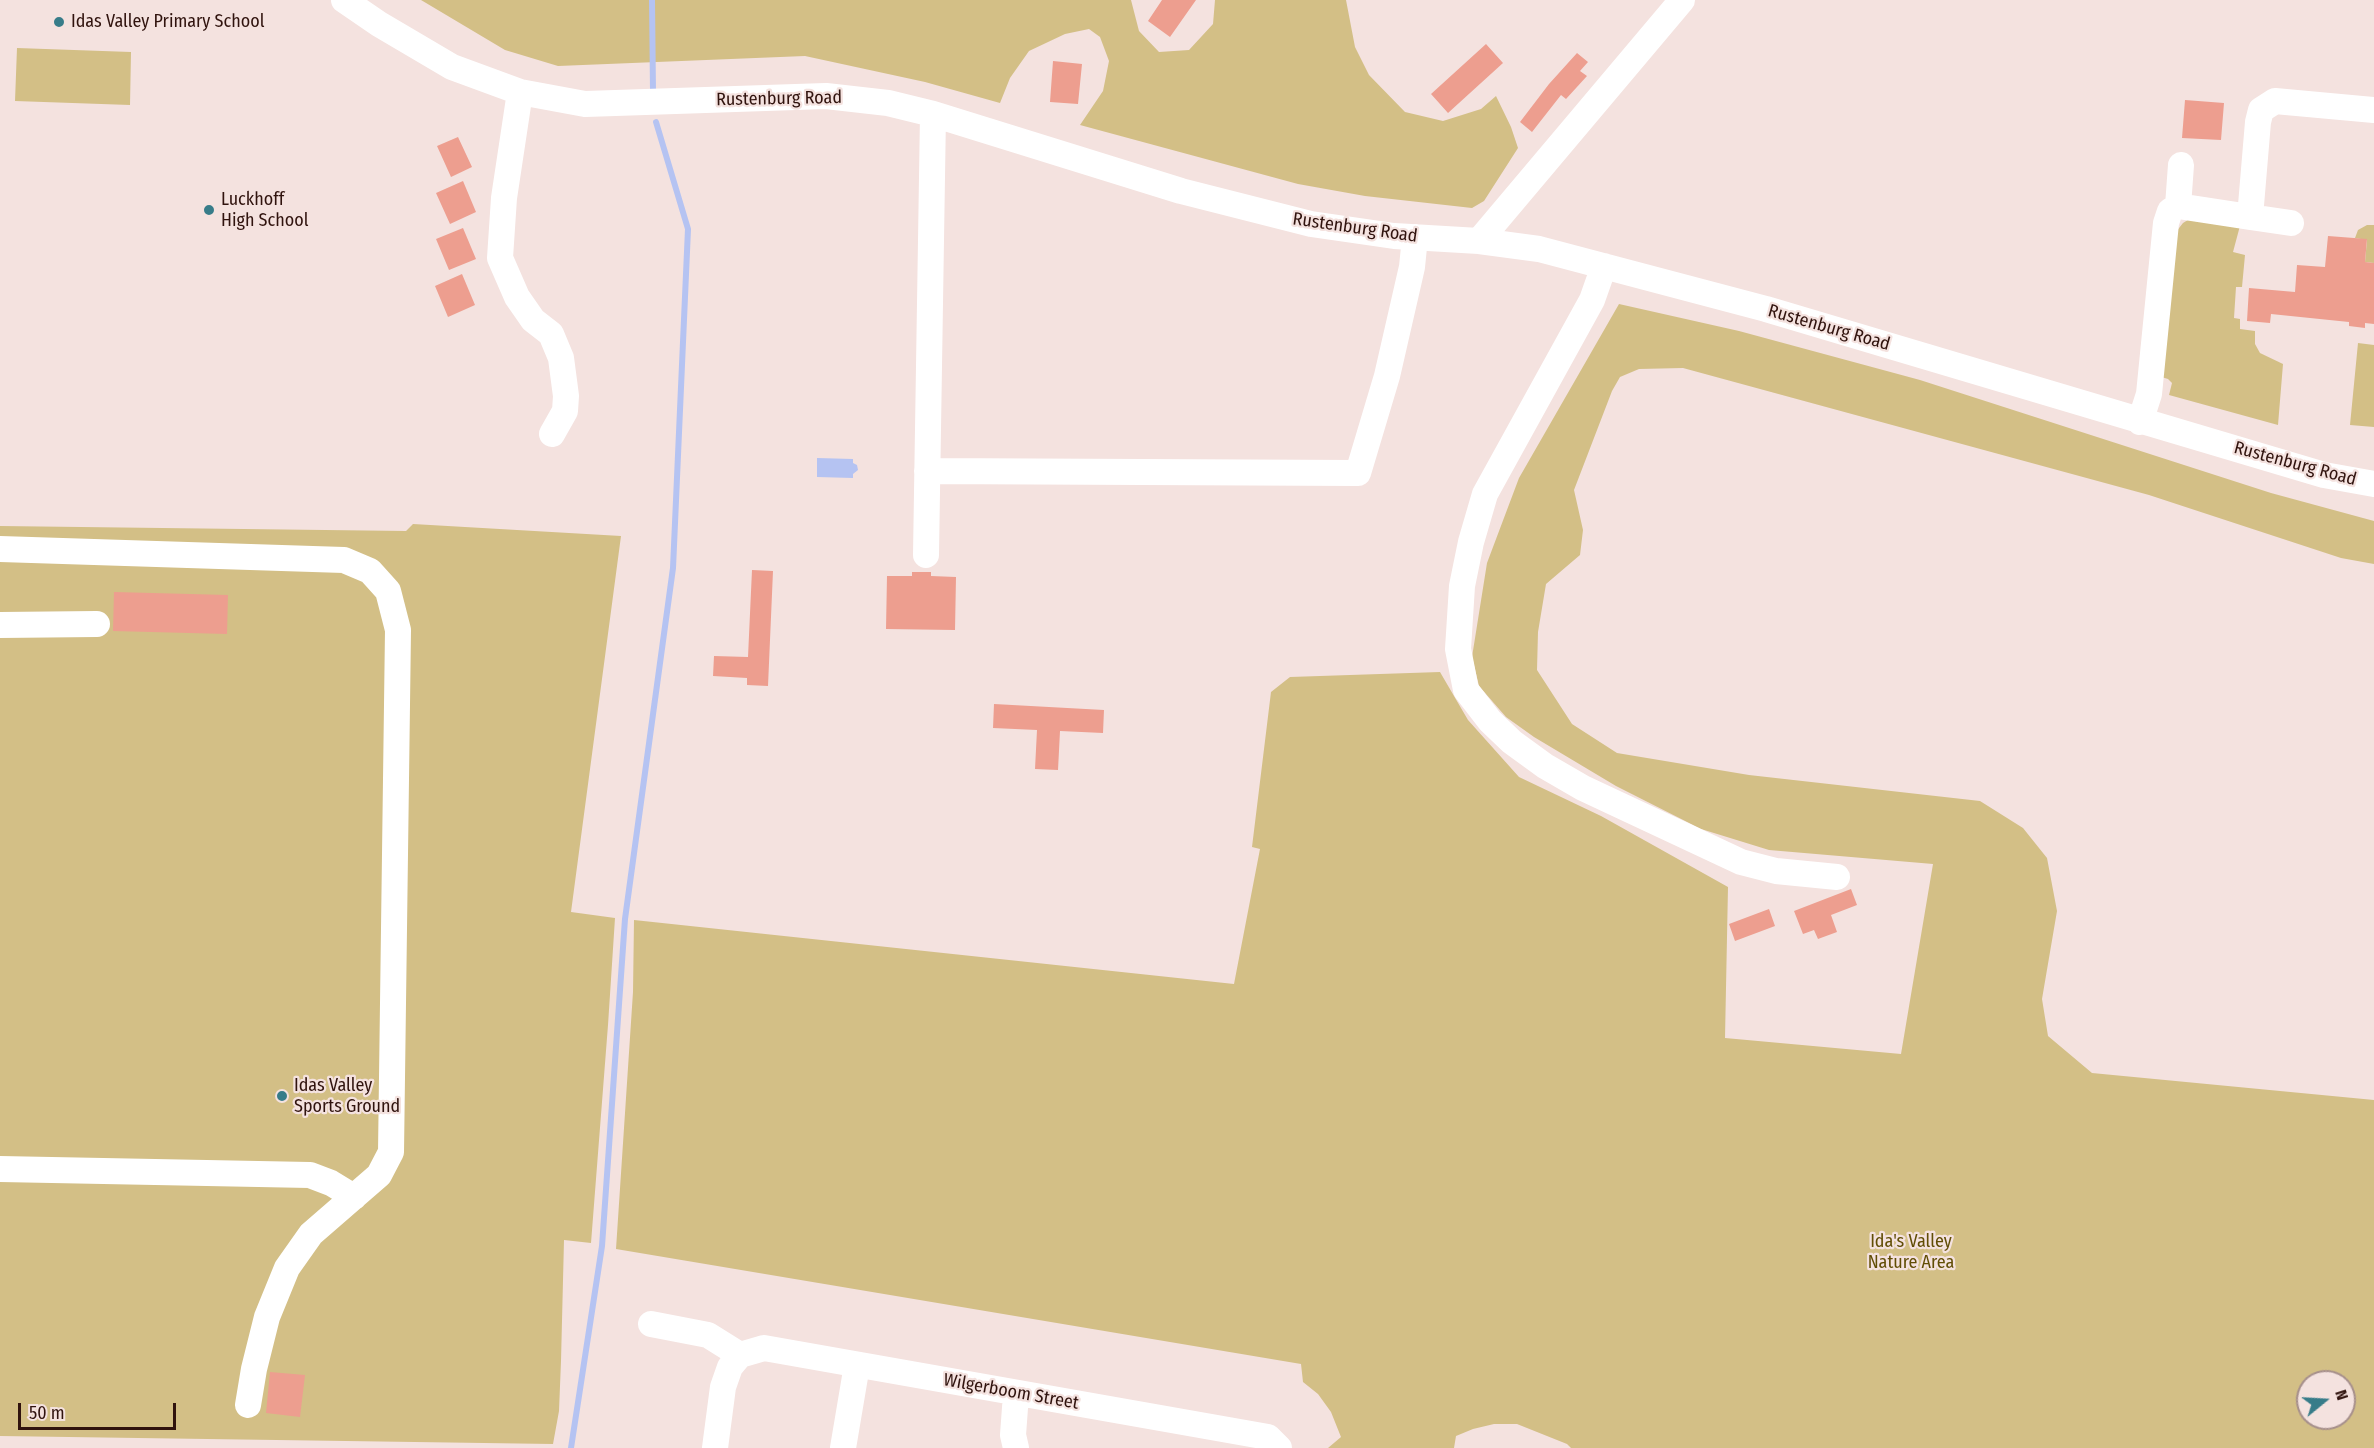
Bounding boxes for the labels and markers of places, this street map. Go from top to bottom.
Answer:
place label: Idas Valley Primary School [71,11,264,33]
marker: Idas Valley Primary School [52,15,66,29]
place label: Luckhoff High School [221,189,308,232]
marker: Luckhoff High School [202,203,216,217]
place label: Idas Valley Sports Ground [294,1075,400,1118]
marker: Idas Valley Sports Ground [275,1089,289,1103]

